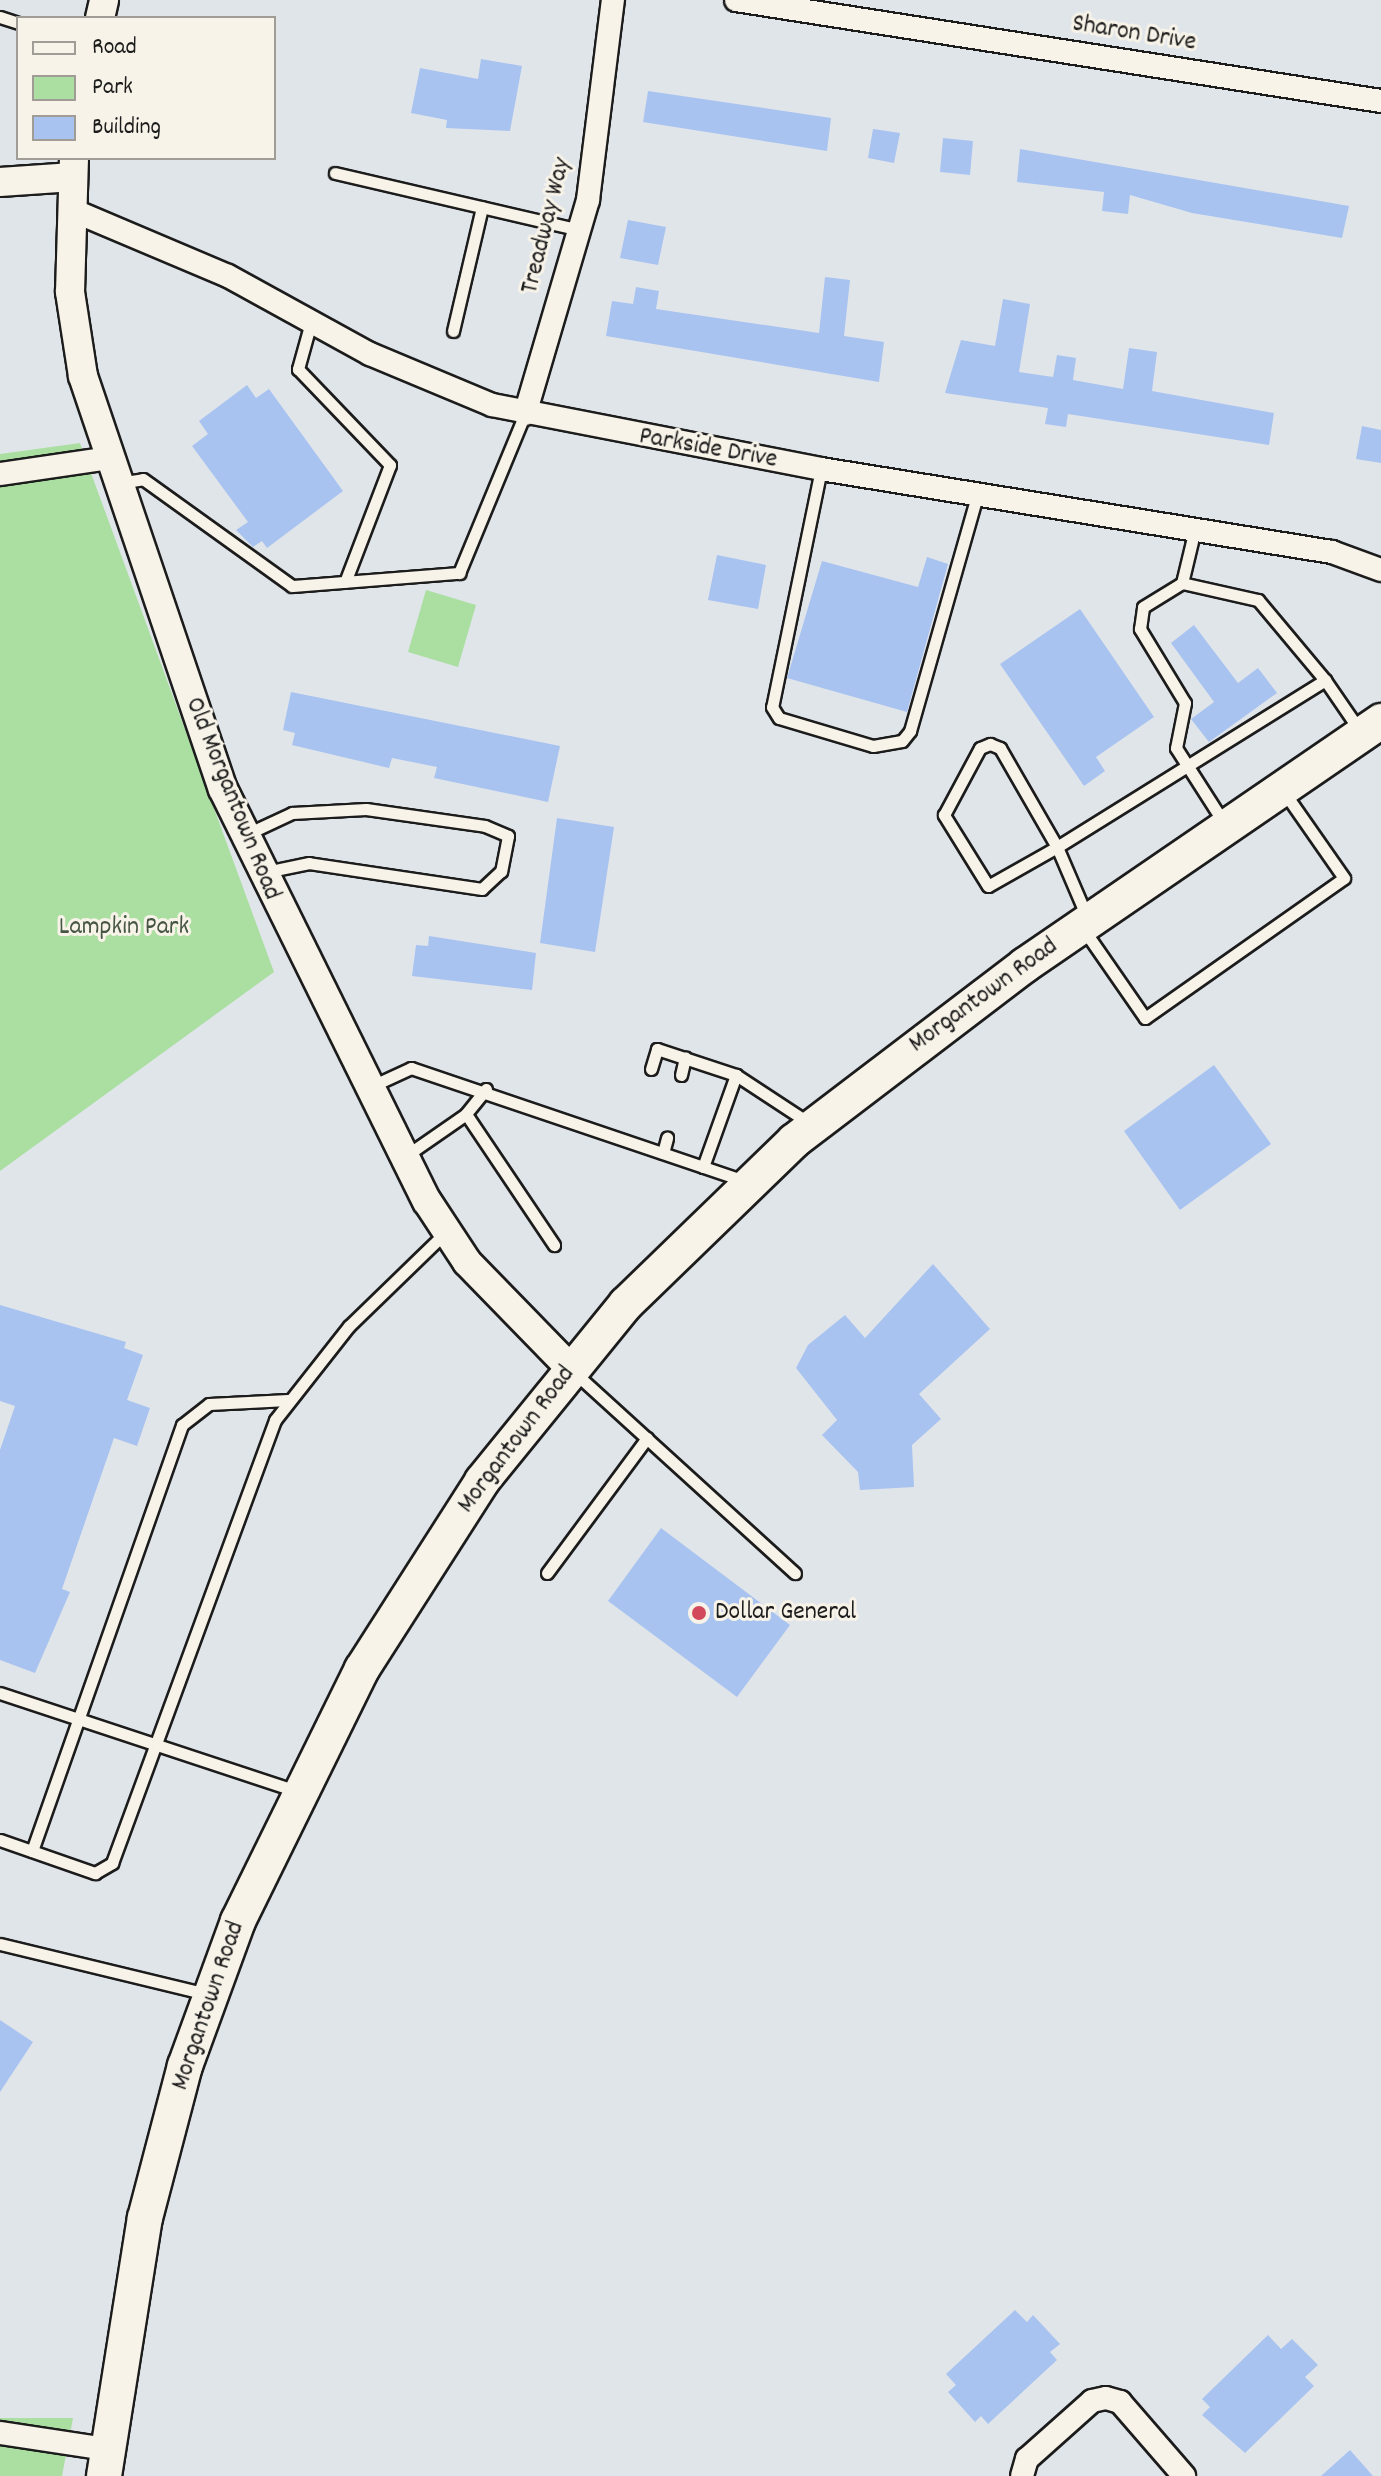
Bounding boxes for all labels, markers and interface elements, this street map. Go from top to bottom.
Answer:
street label: Sharon Drive [1070,9,1198,59]
legend [16,16,276,160]
text: Road [92,31,137,65]
text: Park [92,71,133,105]
text: Building [92,111,161,145]
street label: Treadway Way [515,155,579,297]
street label: Parkside Drive [637,422,779,476]
street label: Old Morgantown Road [177,693,287,905]
park label: Lampkin Park [59,912,189,944]
street label: Morgantown Road [903,931,1065,1061]
street label: Morgantown Road [451,1360,583,1520]
place label: Dollar General [715,1597,856,1629]
marker: Dollar General [690,1604,708,1622]
street label: Morgantown Road [166,1917,252,2095]

